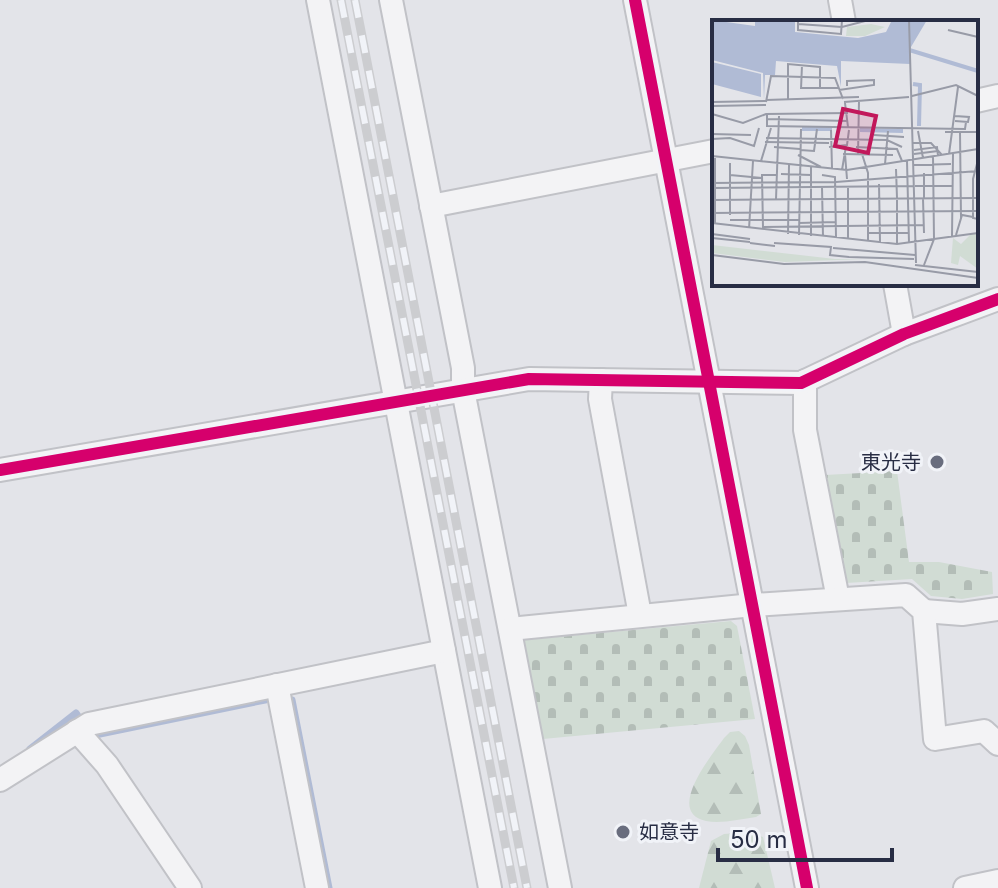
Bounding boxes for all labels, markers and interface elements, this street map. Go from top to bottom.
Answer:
inset map [712,20,978,286]
place label: 東光寺 [861,450,921,474]
marker: 東光寺 [928,453,946,471]
scale bar [718,812,892,862]
place label: 如意寺 [639,820,699,844]
marker: 如意寺 [614,823,632,841]
text: 50 m [730,825,788,854]

